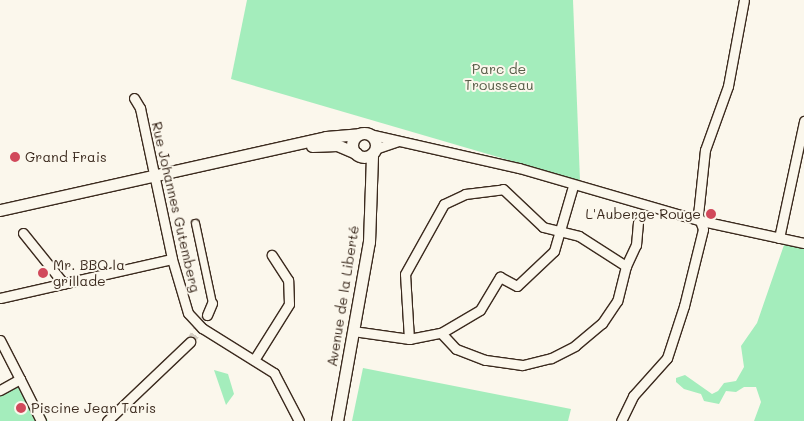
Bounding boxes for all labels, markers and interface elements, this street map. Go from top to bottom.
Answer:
park label: Parc de Trousseau [464,61,534,94]
street label: Rue Johannes Gutemberg [148,120,204,294]
place label: Grand Frais [25,149,107,165]
marker: Grand Frais [9,151,21,163]
place label: L'Auberge Rouge [586,206,701,222]
marker: L'Auberge Rouge [705,208,717,220]
street label: Avenue de la Liberté [324,224,362,368]
place label: Mr. BBQ la grillade [53,257,125,290]
marker: Mr. BBQ la grillade [37,267,49,279]
place label: Piscine Jean Taris [31,400,156,416]
marker: Piscine Jean Taris [15,402,27,414]

